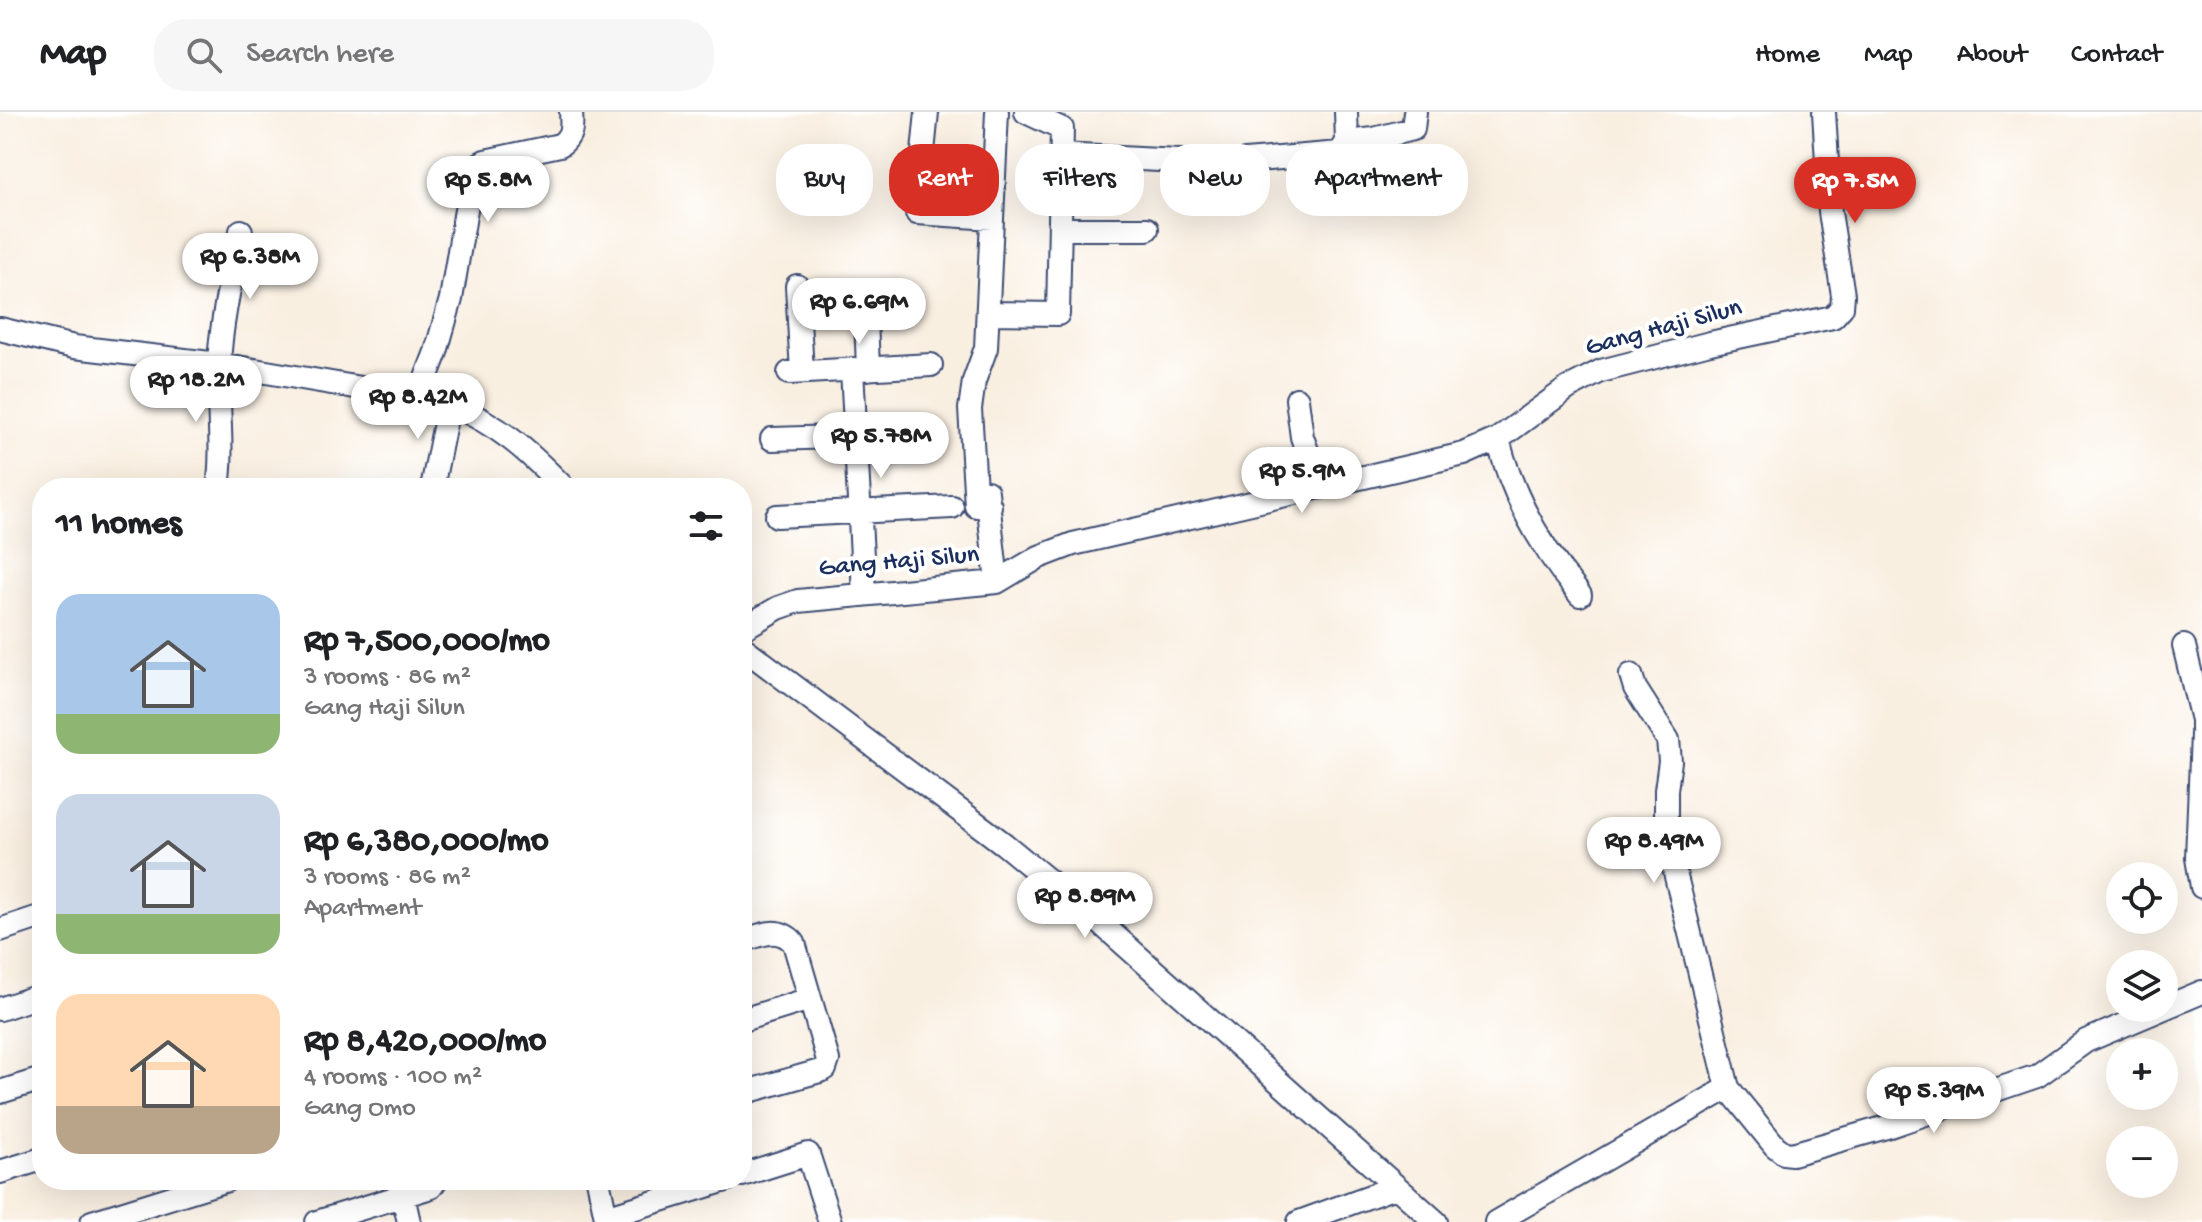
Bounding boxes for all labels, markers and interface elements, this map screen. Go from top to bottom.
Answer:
search box [154,19,714,91]
text: Map [40,33,106,77]
icon: search [182,33,226,77]
text: Search here [246,38,394,73]
text: Home [1755,39,1820,72]
text: Map [1864,39,1913,72]
text: About [1957,39,2027,72]
text: Contact [2071,39,2162,72]
chip: Buy [776,144,873,216]
chip: Rent [889,144,999,216]
chip: Filters [1015,144,1144,216]
chip: New [1160,144,1270,216]
chip: Apartment [1286,144,1468,216]
pin: Rp 5.8M [414,156,562,224]
pin: Rp 7.5M [1781,157,1929,225]
text: Rp 5.8M [445,166,531,197]
text: Rp 7.5M [1812,167,1898,198]
pin: Rp 6.38M [167,233,333,301]
text: Rp 6.38M [200,243,300,274]
pin: Rp 6.69M [776,278,942,346]
text: Rp 6.69M [810,288,908,319]
street label: Gang Haji Silun [1582,293,1746,365]
pin: Rp 18.2M [113,356,279,424]
text: Rp 18.2M [148,366,244,397]
pin: Rp 8.42M [335,373,501,441]
text: Rp 8.42M [369,383,467,414]
pin: Rp 5.78M [798,412,964,480]
text: Rp 5.78M [831,422,931,453]
pin: Rp 5.9M [1228,447,1376,515]
text: Rp 5.9M [1259,457,1345,488]
icon: filters [684,504,728,548]
text: 11 homes [56,506,182,546]
street label: Gang Haji Silun [818,540,981,585]
text: Rp 7,500,000/mo [304,623,550,663]
icon: home [120,626,216,722]
text: 3 rooms · 86 m² [304,663,471,694]
text: Gang Haji Silun [304,694,465,725]
pin: Rp 8.49M [1571,817,1737,885]
text: Rp 6,380,000/mo [304,823,549,863]
icon: home [120,826,216,922]
text: Rp 8.49M [1605,827,1703,858]
map controls [2106,862,2178,1198]
button: locate [2106,862,2178,934]
text: 3 rooms · 86 m² [304,863,471,894]
pin: Rp 8.89M [1002,872,1168,940]
text: Rp 8.89M [1035,882,1135,913]
text: Apartment [304,894,421,925]
button: layers [2106,950,2178,1022]
text: Rp 8,420,000/mo [304,1023,547,1063]
icon: home [120,1026,216,1122]
button: + [2106,1038,2178,1110]
text: 4 rooms · 100 m² [304,1063,482,1094]
pin: Rp 5.39M [1851,1067,2017,1135]
text: Rp 5.39M [1885,1077,1983,1108]
text: Gang Omo [304,1094,416,1125]
button: − [2106,1126,2178,1198]

